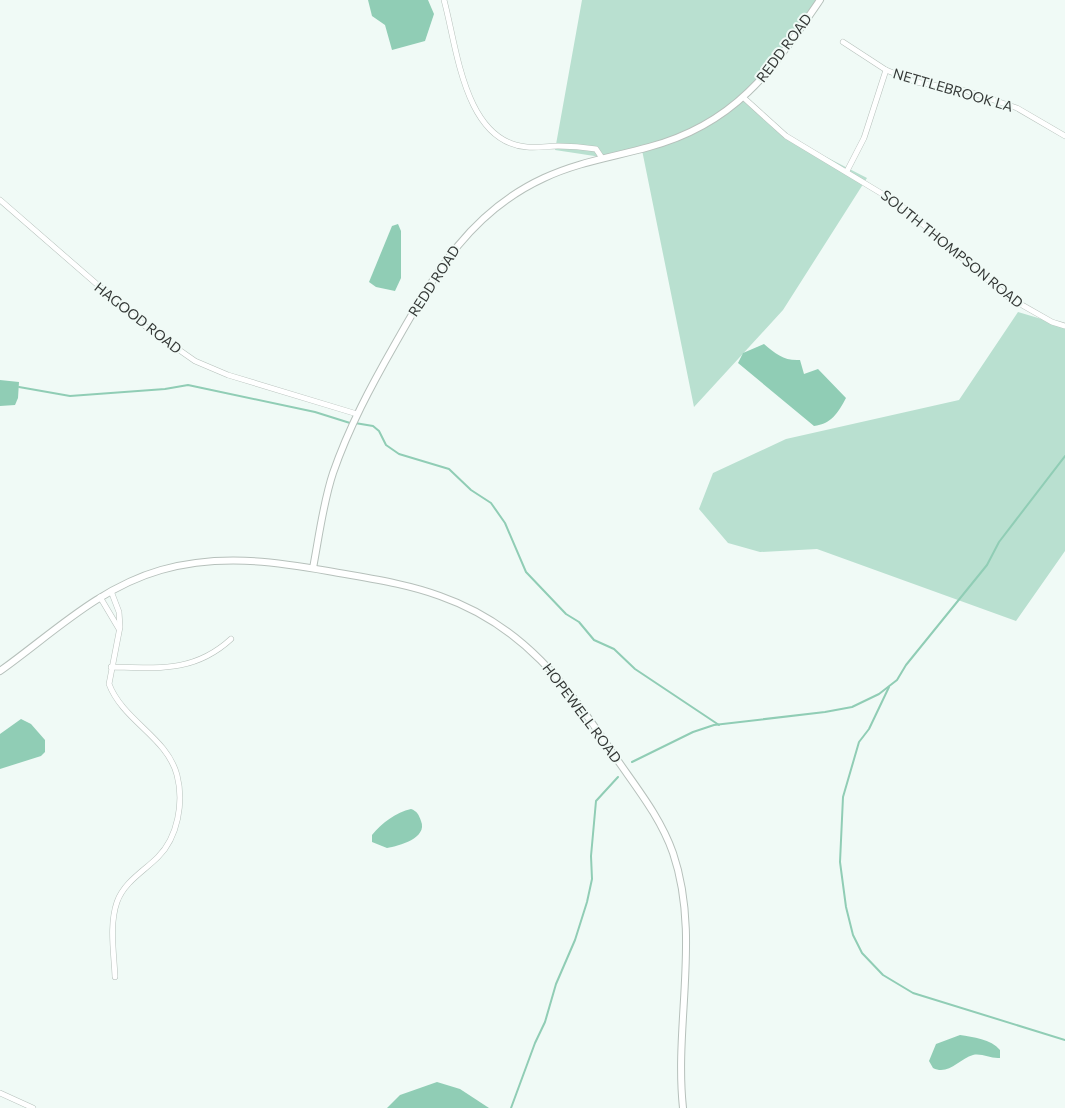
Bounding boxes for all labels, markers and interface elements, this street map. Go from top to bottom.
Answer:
street label: REDD ROAD [752,10,815,85]
street label: NETTLEBROOK LA [891,64,1015,115]
street label: SOUTH THOMPSON ROAD [878,186,1027,311]
street label: REDD ROAD [404,242,463,319]
street label: HAGOOD ROAD [91,278,185,357]
street label: HOPEWELL ROAD [539,659,625,766]

